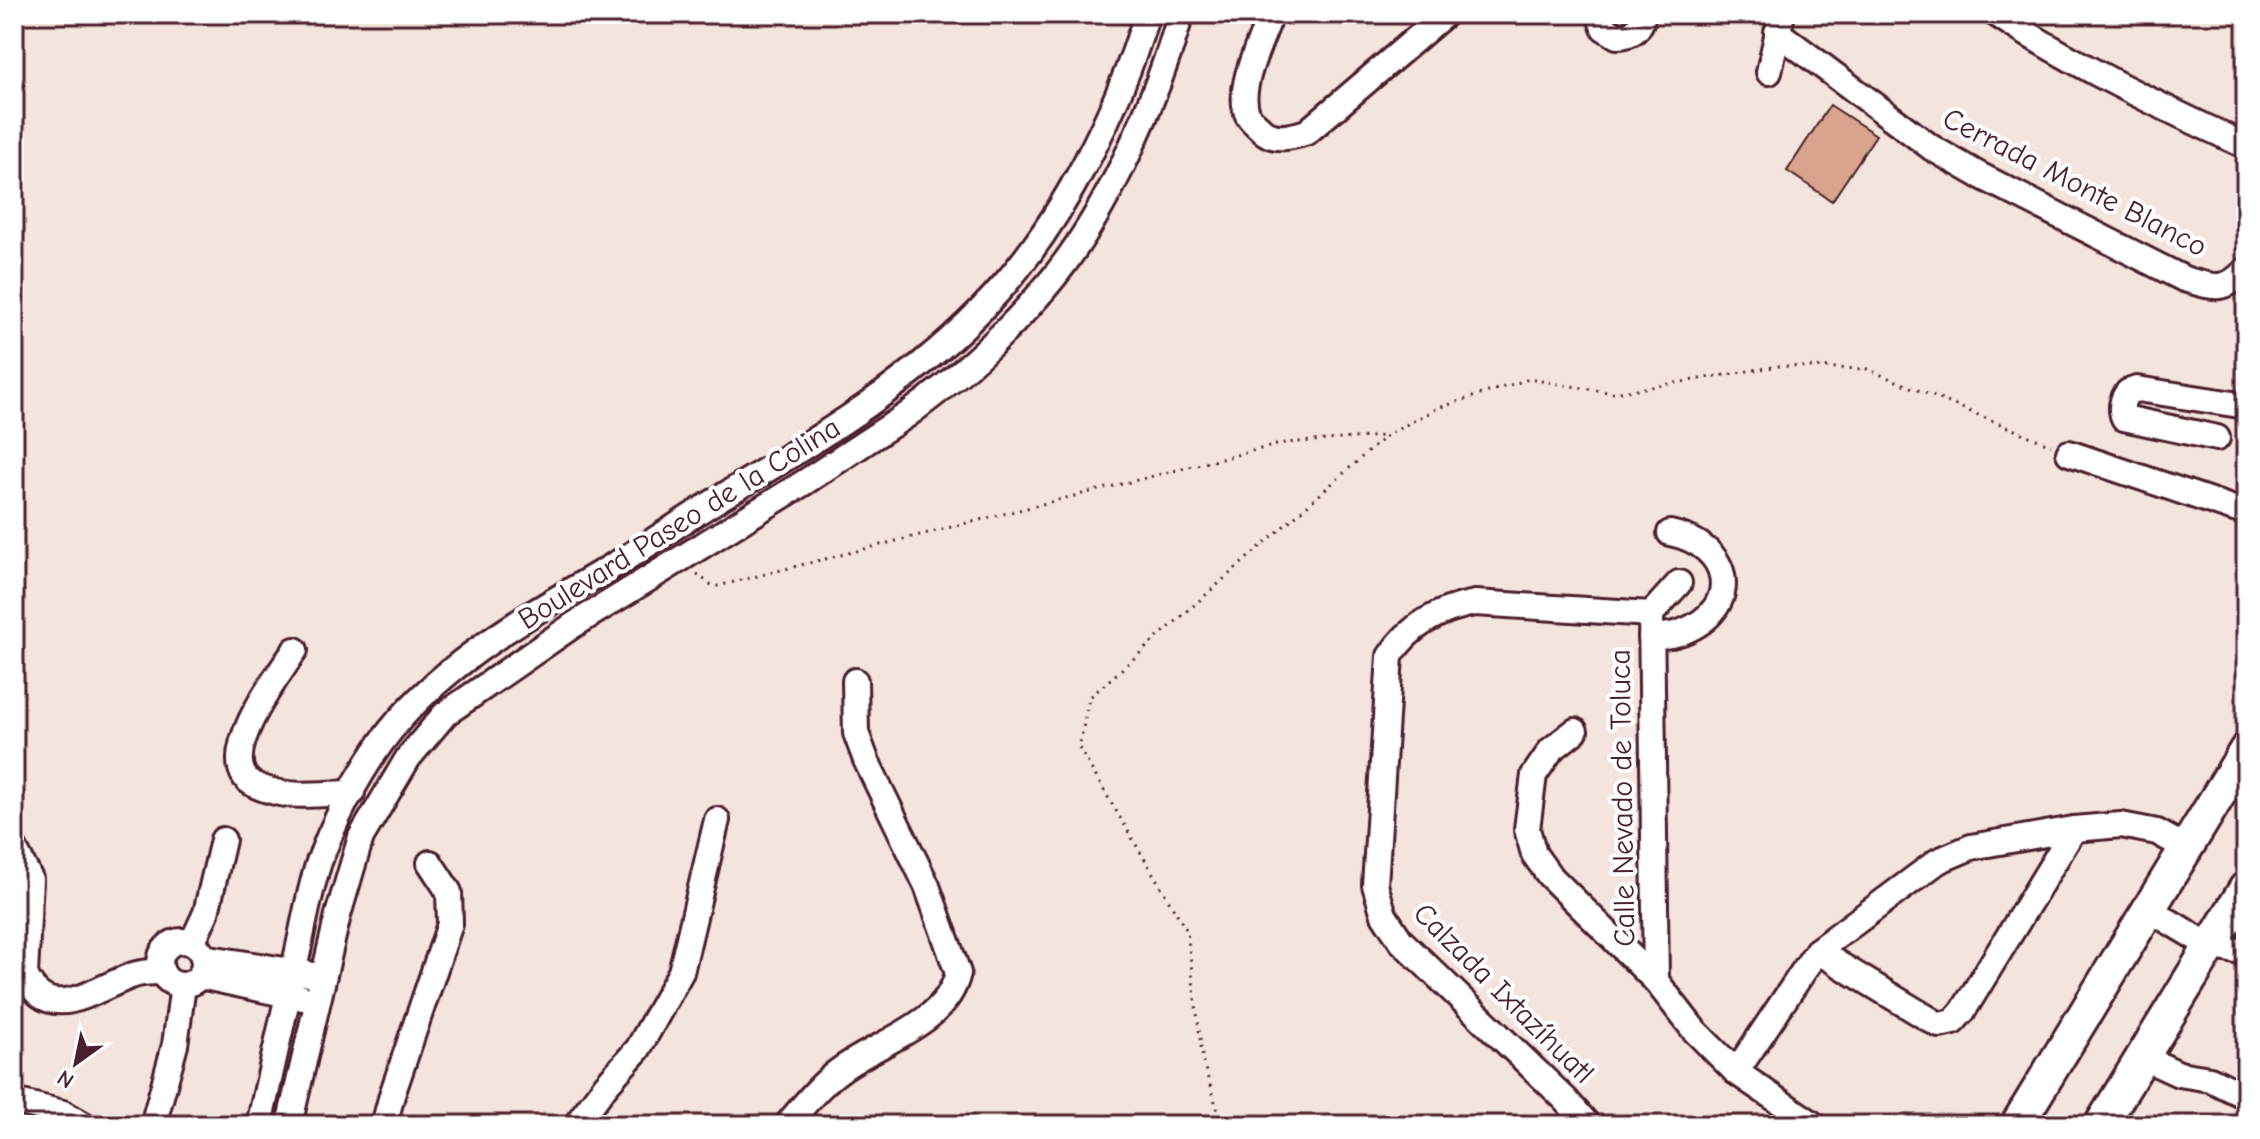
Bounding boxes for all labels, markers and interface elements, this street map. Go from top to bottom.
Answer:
street label: Cerrada Monte Blanco [1937,101,2213,264]
street label: Boulevard Paseo de la Colina [512,410,847,637]
street label: Calle Nevado de Toluca [1602,649,1643,947]
street label: Calzada Ixtazíhuatl [1406,896,1601,1091]
north arrow [36,1023,116,1103]
text: N [53,1064,79,1094]

